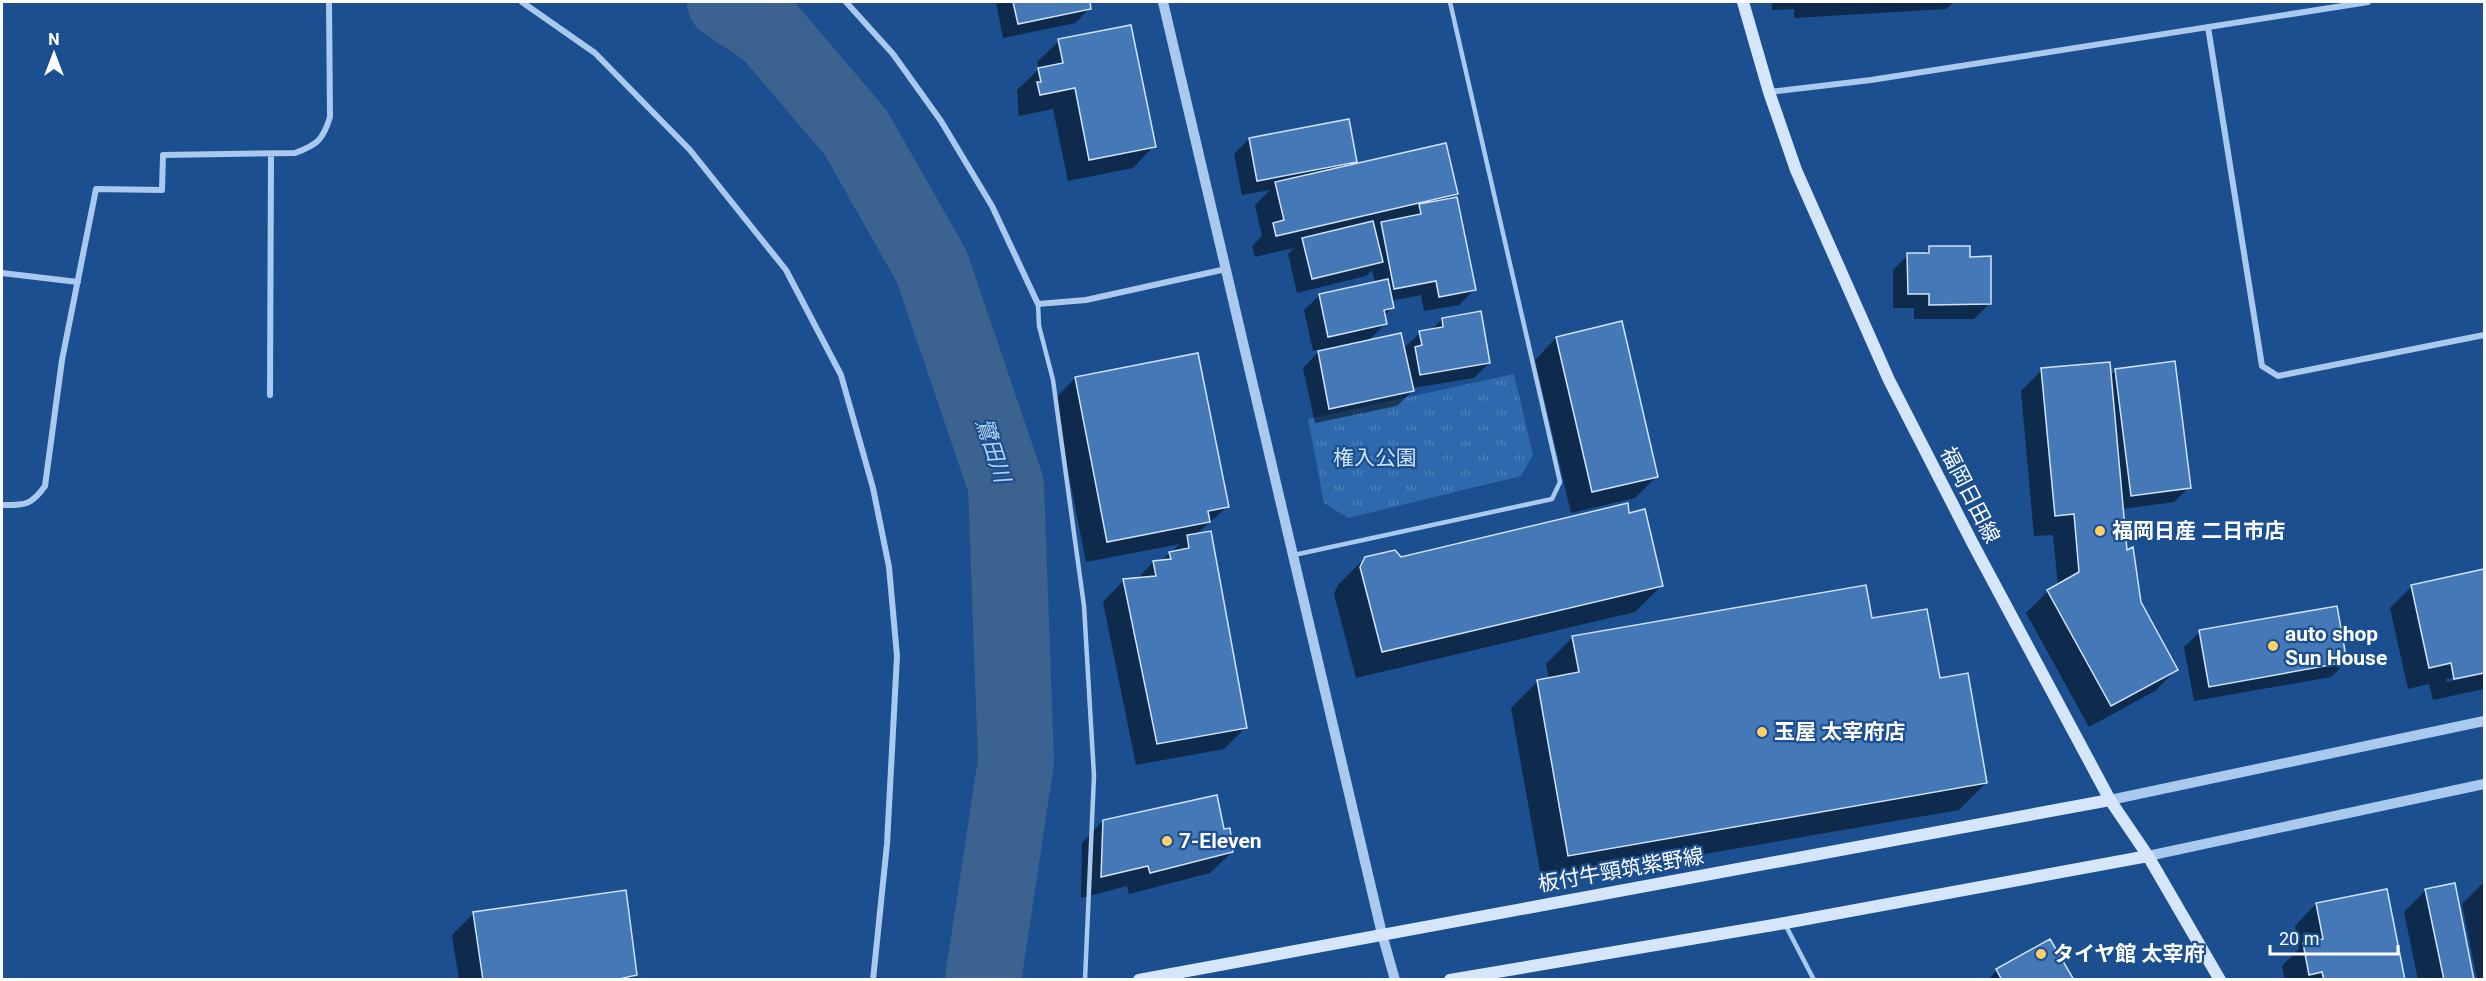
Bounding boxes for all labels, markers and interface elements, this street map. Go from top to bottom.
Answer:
north arrow [24,24,84,84]
text: N [48,30,60,49]
water label: 鷺田川 [971,415,1016,487]
street label: 福岡日田線 [1935,443,2005,547]
park label: 権入公園 [1333,446,1417,470]
place label: 福岡日産 二日市店 [2112,519,2285,543]
marker: 福岡日産 二日市店 [2093,524,2107,538]
place label: auto shop Sun House [2285,622,2387,670]
marker: auto shop Sun House [2266,639,2280,653]
place label: 玉屋 太宰府店 [1774,720,1905,744]
marker: 玉屋 太宰府店 [1755,725,1769,739]
place label: 7-Eleven [1179,829,1262,853]
marker: 7-Eleven [1160,834,1174,848]
street label: 板付牛頸筑紫野線 [1536,844,1706,896]
scale bar [2270,918,2398,956]
text: 20 m [2279,928,2319,949]
place label: タイヤ館 太宰府 [2053,942,2205,966]
marker: タイヤ館 太宰府 [2034,947,2048,961]

